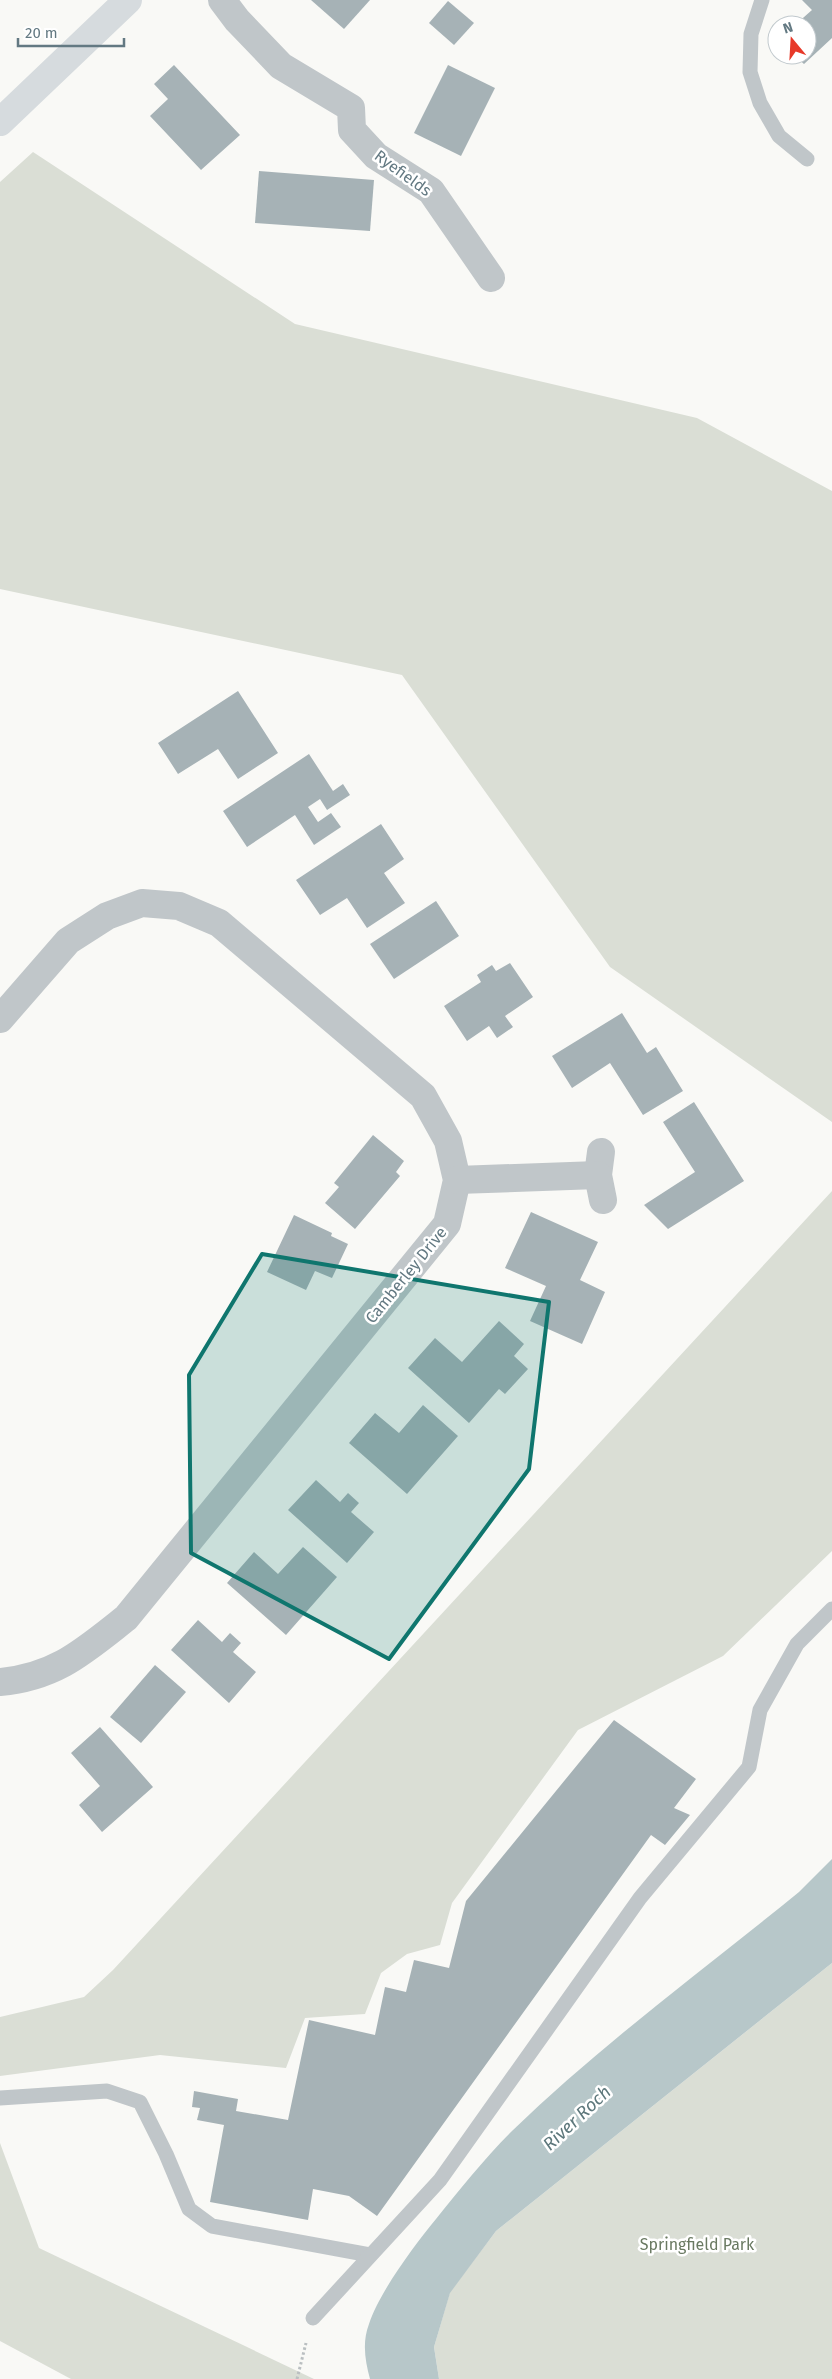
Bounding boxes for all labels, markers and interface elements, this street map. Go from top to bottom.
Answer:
scale bar [18,15,124,47]
north arrow [767,15,817,65]
text: N [781,19,795,38]
text: 20 m [25,24,58,42]
street label: Ryefields [371,146,435,200]
street label: Camberley Drive [361,1223,451,1327]
water label: River Roch [538,2081,616,2155]
park label: Springfield Park [640,2235,755,2254]

